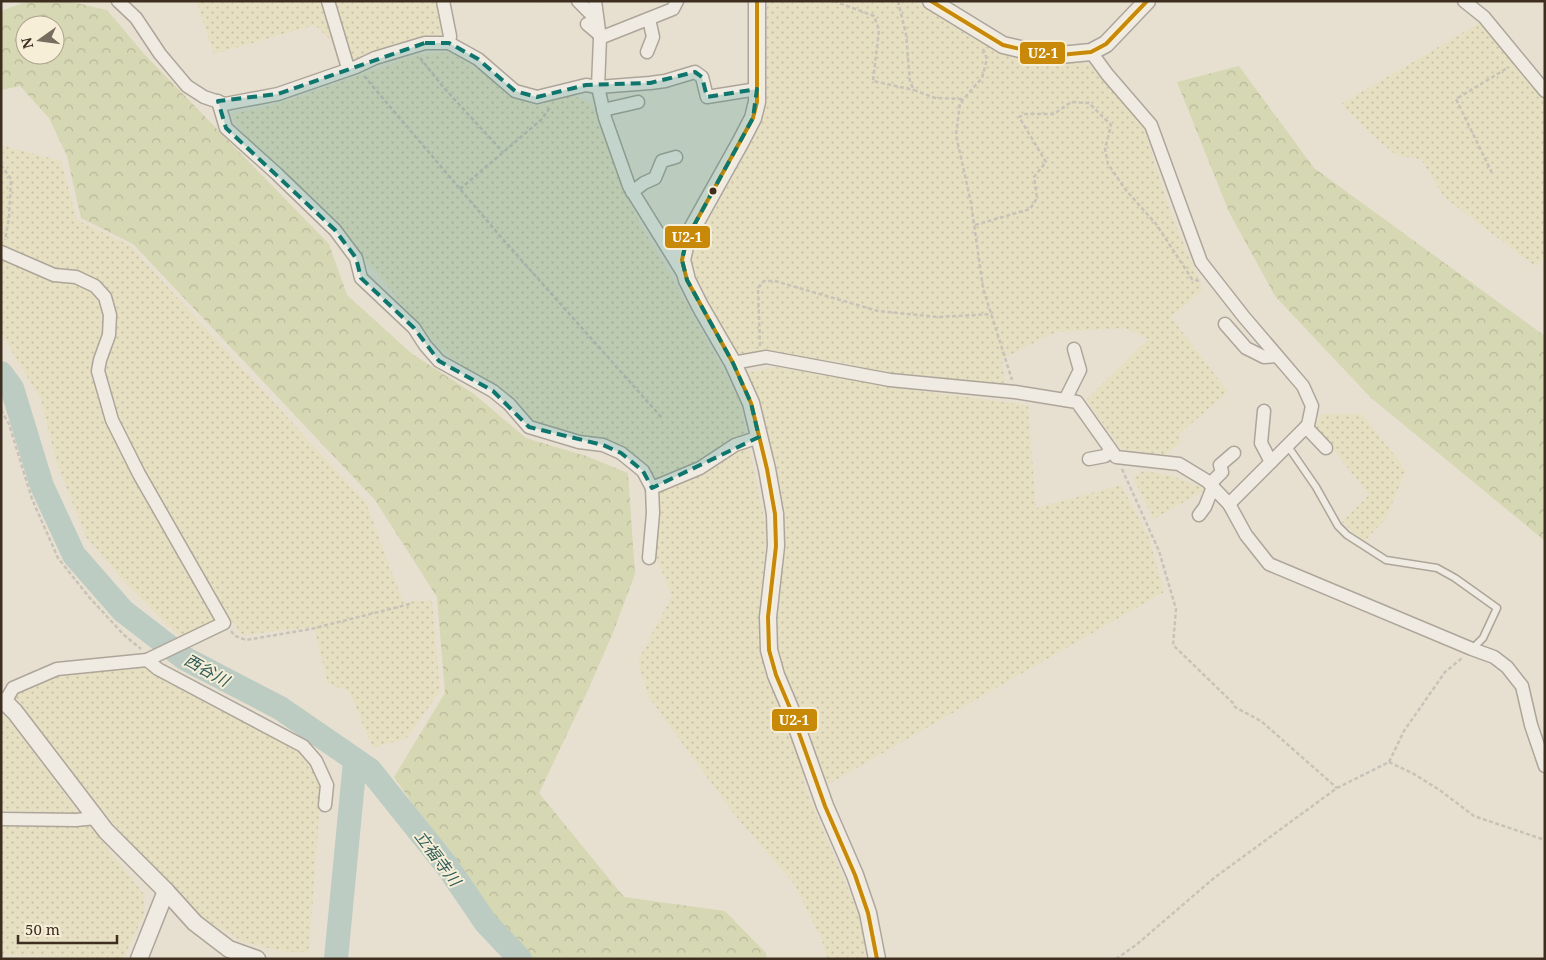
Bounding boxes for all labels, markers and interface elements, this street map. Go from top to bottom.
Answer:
north arrow [15,15,65,65]
text: N [16,36,37,51]
line badge: U2-1 [1019,41,1066,65]
text: U2-1 [1028,43,1058,62]
unlabelled marker [708,186,718,196]
line badge: U2-1 [664,225,711,249]
text: U2-1 [672,227,702,246]
water label: 西谷川 [181,649,235,692]
line badge: U2-1 [771,708,818,732]
text: U2-1 [779,710,809,729]
water label: 立福寺川 [410,826,467,892]
scale bar [18,912,116,944]
text: 50 m [25,919,60,939]

